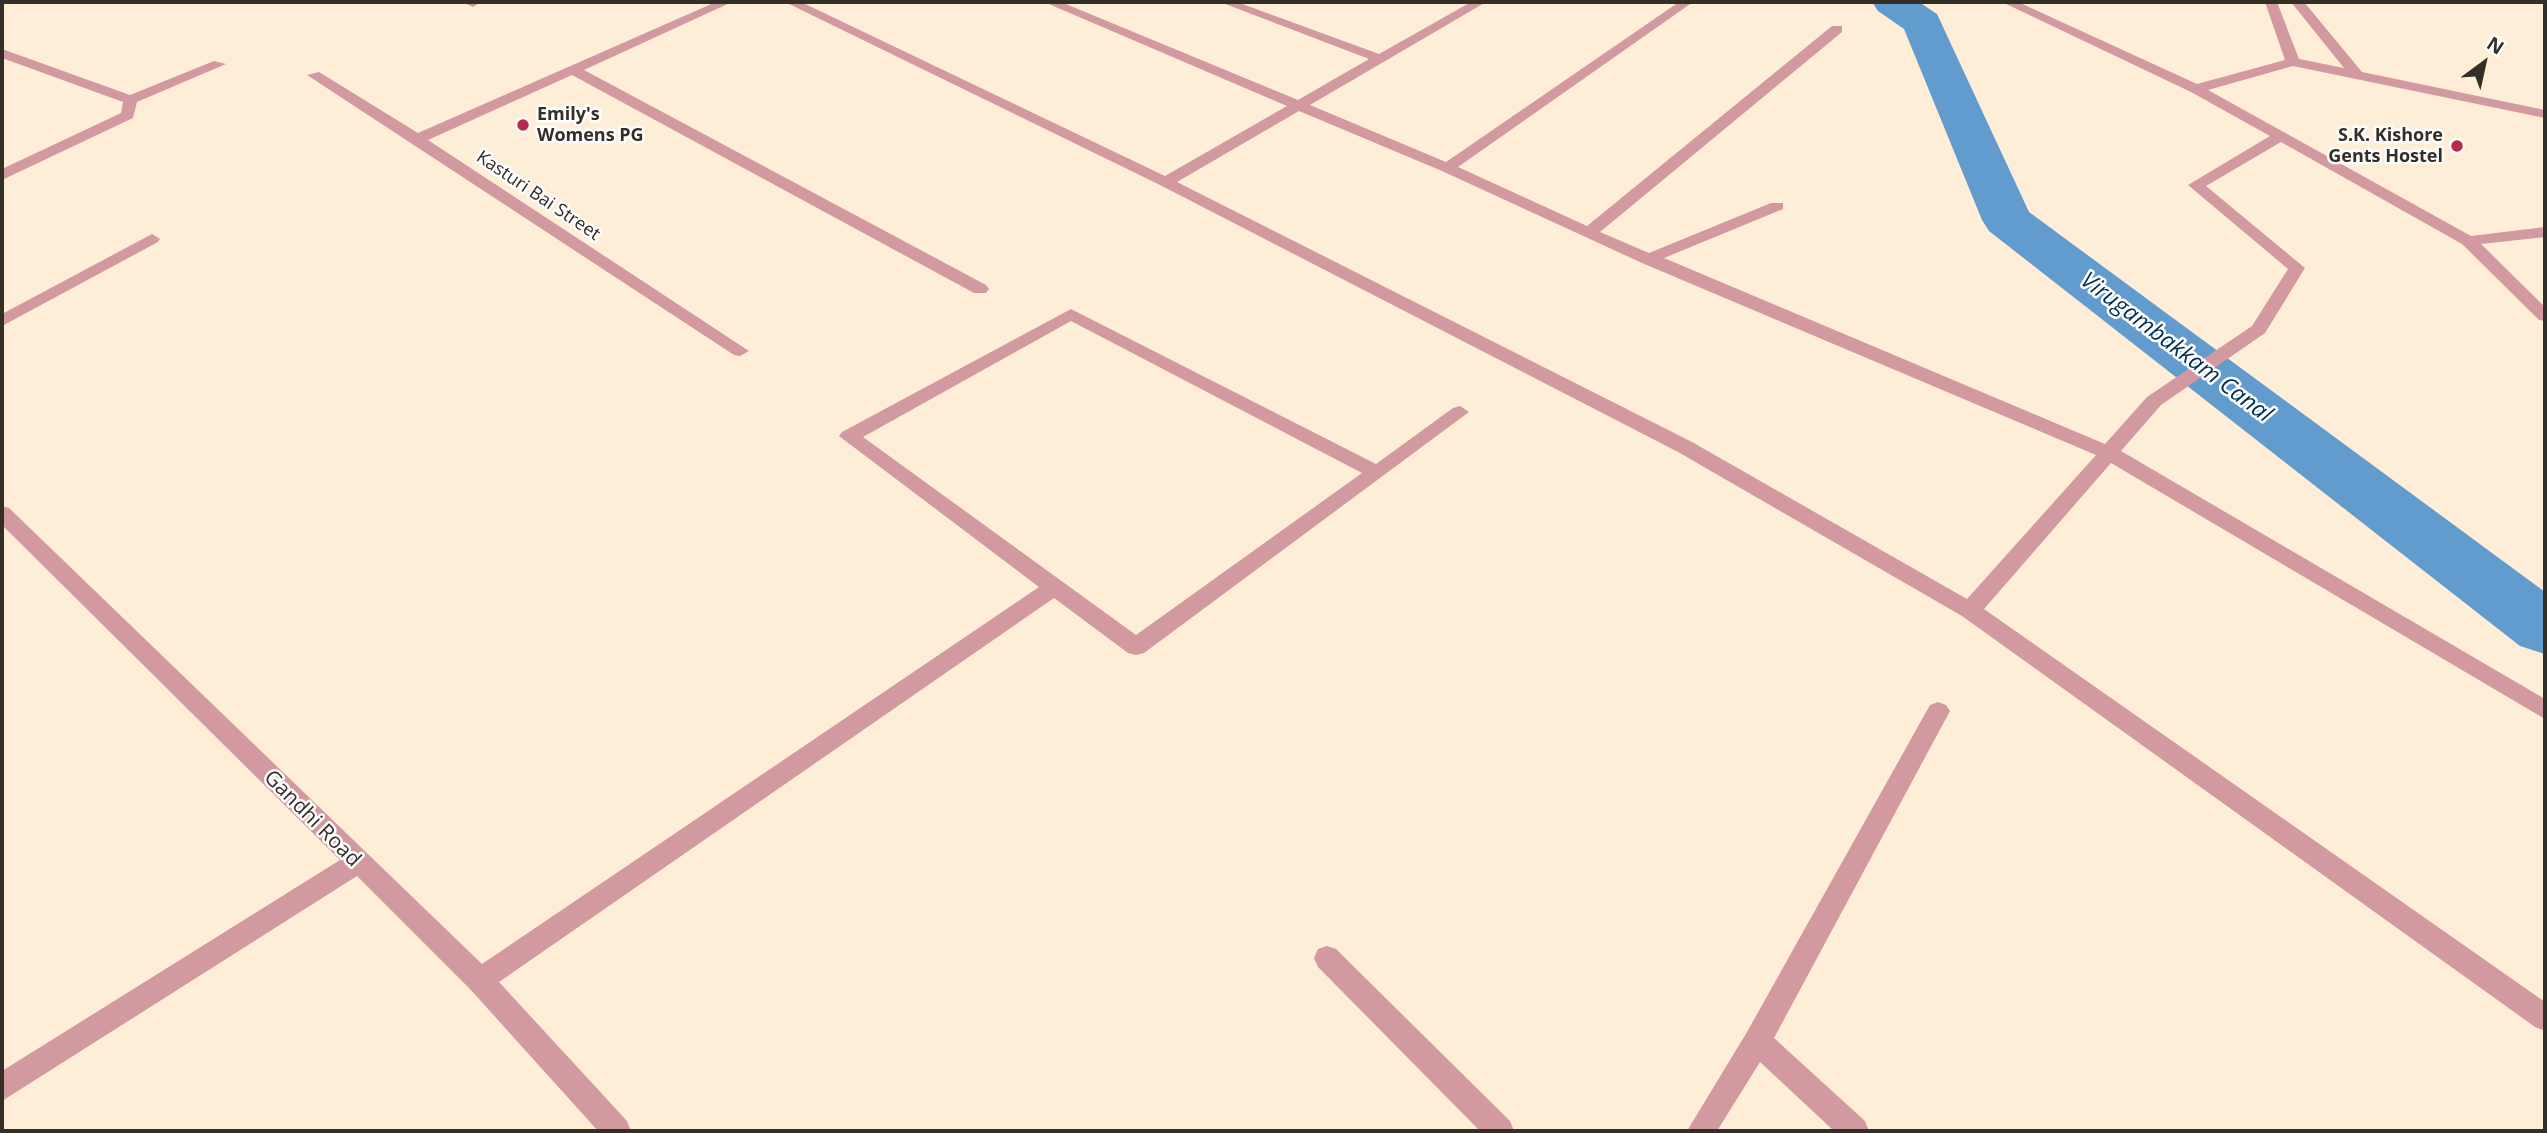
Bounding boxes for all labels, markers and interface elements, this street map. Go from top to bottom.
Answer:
north arrow [2449,28,2519,98]
text: N [2482,30,2509,60]
place label: Emily's Womens PG [537,104,644,146]
marker: Emily's Womens PG [515,117,531,133]
place label: S.K. Kishore Gents Hostel [2328,125,2443,168]
marker: S.K. Kishore Gents Hostel [2449,138,2465,154]
street label: Kasturi Bai Street [472,147,604,245]
water label: Virugambakkam Canal [2075,267,2277,429]
street label: Gandhi Road [258,765,366,873]

